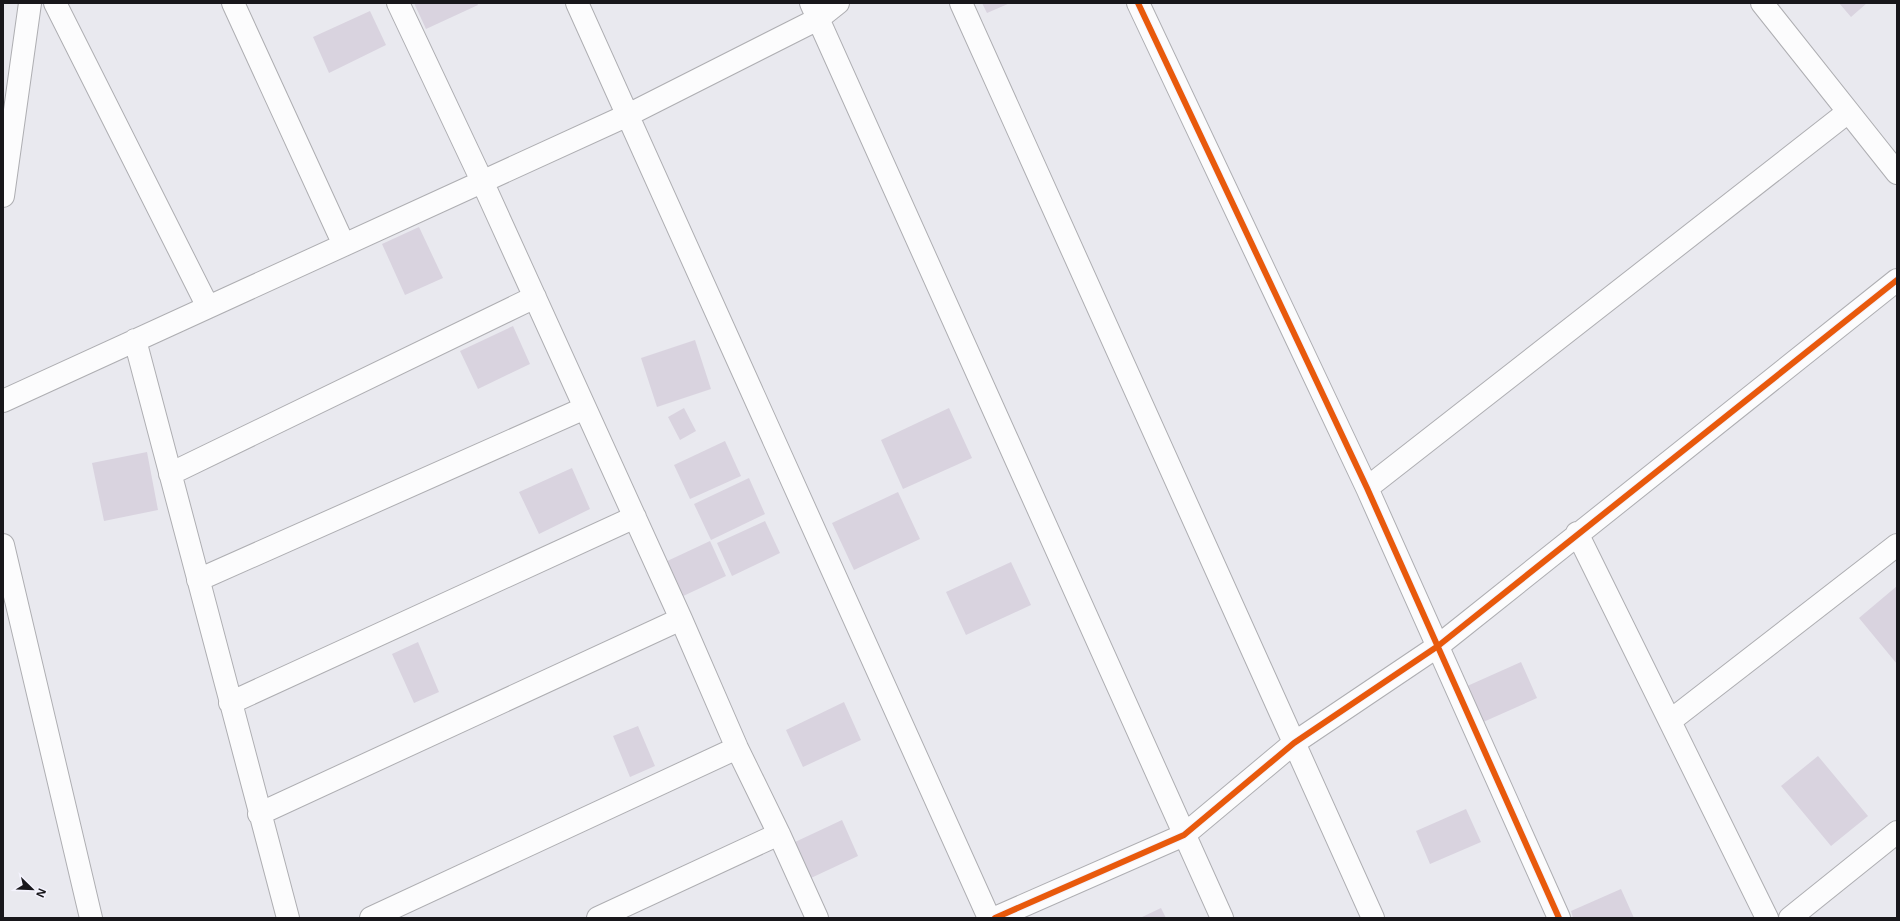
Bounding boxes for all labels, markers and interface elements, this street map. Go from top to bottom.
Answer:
north arrow [12,869,52,909]
text: N [33,886,50,900]

